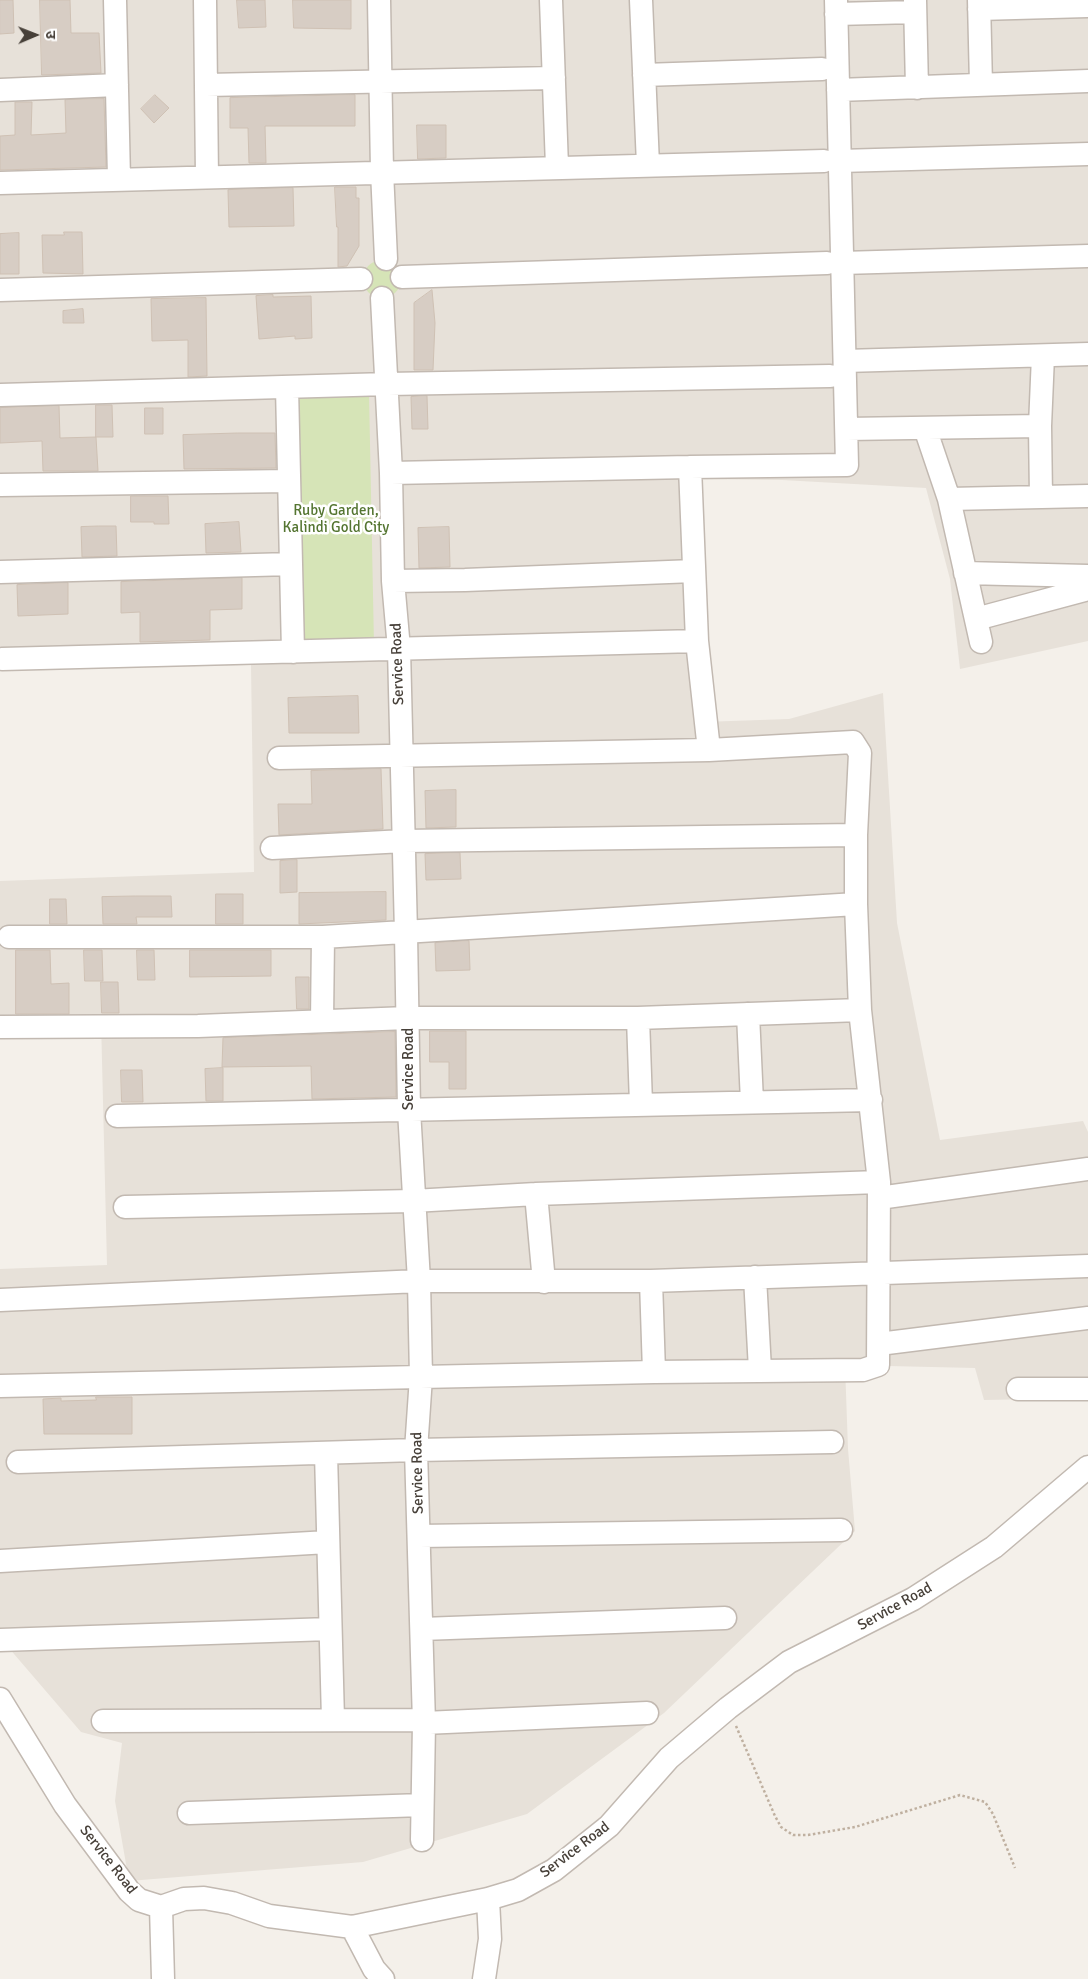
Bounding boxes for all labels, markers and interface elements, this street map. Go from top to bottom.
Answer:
north arrow [10,10,60,60]
text: उ [42,30,59,39]
park label: Ruby Garden, Kalindi Gold City [283,502,389,537]
street label: Service Road [388,623,408,705]
street label: Service Road [400,1028,418,1110]
street label: Service Road [408,1432,428,1514]
street label: Service Road [855,1579,935,1635]
street label: Service Road [537,1818,613,1882]
street label: Service Road [76,1822,140,1898]

